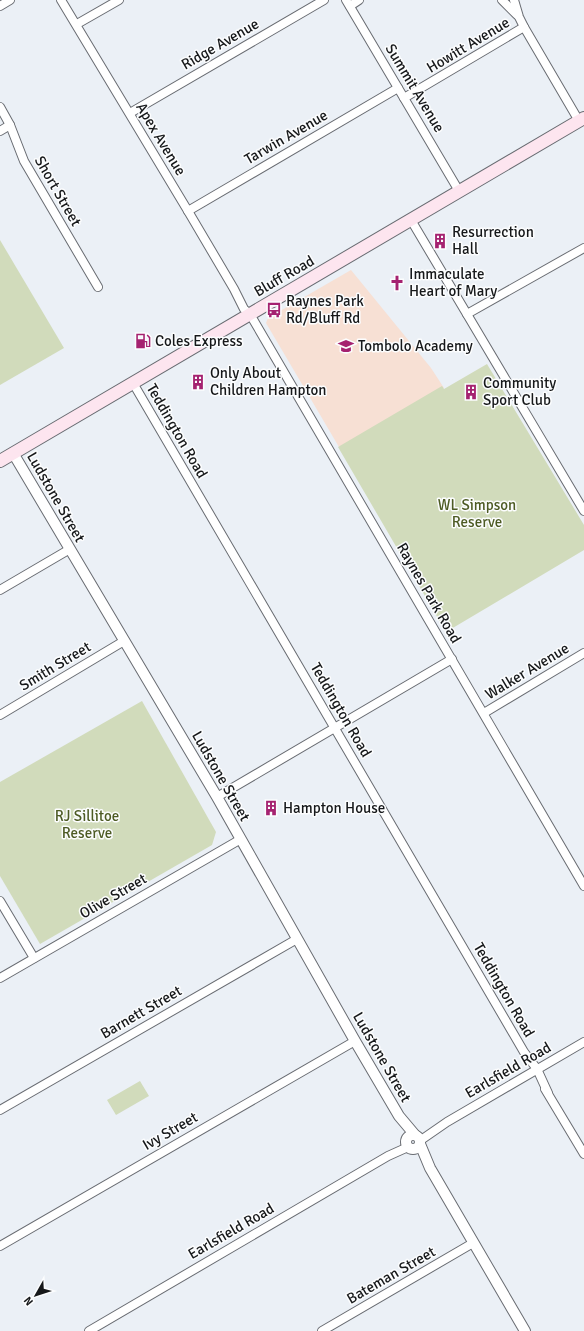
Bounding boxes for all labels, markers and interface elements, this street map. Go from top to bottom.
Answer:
street label: Howitt Avenue [423,13,513,77]
street label: Ridge Avenue [178,15,262,73]
street label: Summit Avenue [382,41,448,135]
street label: Apex Avenue [132,99,190,179]
street label: Tarwin Avenue [241,106,331,168]
street label: Short Street [31,153,85,229]
place label: Resurrection Hall [452,223,534,258]
building icon: Resurrection Hall [431,232,449,250]
street label: Bluff Road [251,252,317,300]
place label: Immaculate Heart of Mary [409,265,497,300]
church icon: Immaculate Heart of Mary [388,274,406,292]
place label: Raynes Park Rd/Bluff Rd [286,292,364,327]
bus stop icon: Raynes Park Rd/Bluff Rd [265,301,283,319]
fuel station icon: Coles Express [134,332,152,350]
place label: Coles Express [155,332,243,350]
school or university icon: Tombolo Academy [337,337,355,355]
place label: Tombolo Academy [358,337,473,355]
place label: Only About Children Hampton [210,364,327,399]
building icon: Only About Children Hampton [189,373,207,391]
place label: Community Sport Club [483,374,556,409]
street label: Teddington Road [143,381,211,482]
building icon: Community Sport Club [462,383,480,401]
street label: Ludstone Street [23,449,89,545]
park label: WL Simpson Reserve [438,496,516,531]
street label: Raynes Park Road [393,540,465,647]
street label: Smith Street [16,638,94,694]
street label: Walker Avenue [482,639,572,703]
street label: Teddington Road [307,660,375,761]
street label: Ludstone Street [188,728,254,824]
building icon: Hampton House [262,799,280,817]
place label: Hampton House [283,799,385,817]
park label: RJ Sillitoe Reserve [55,807,119,842]
street label: Olive Street [76,870,150,922]
street label: Teddington Road [470,940,538,1041]
street label: Barnett Street [97,982,185,1042]
street label: Ludstone Street [349,1009,415,1105]
street label: Earlsfield Road [462,1038,554,1102]
street label: Ivy Street [139,1108,201,1154]
street label: Earlsfield Road [185,1199,277,1263]
street label: Bateman Street [344,1242,438,1308]
north arrow [16,1275,56,1315]
text: N [21,1294,36,1308]

